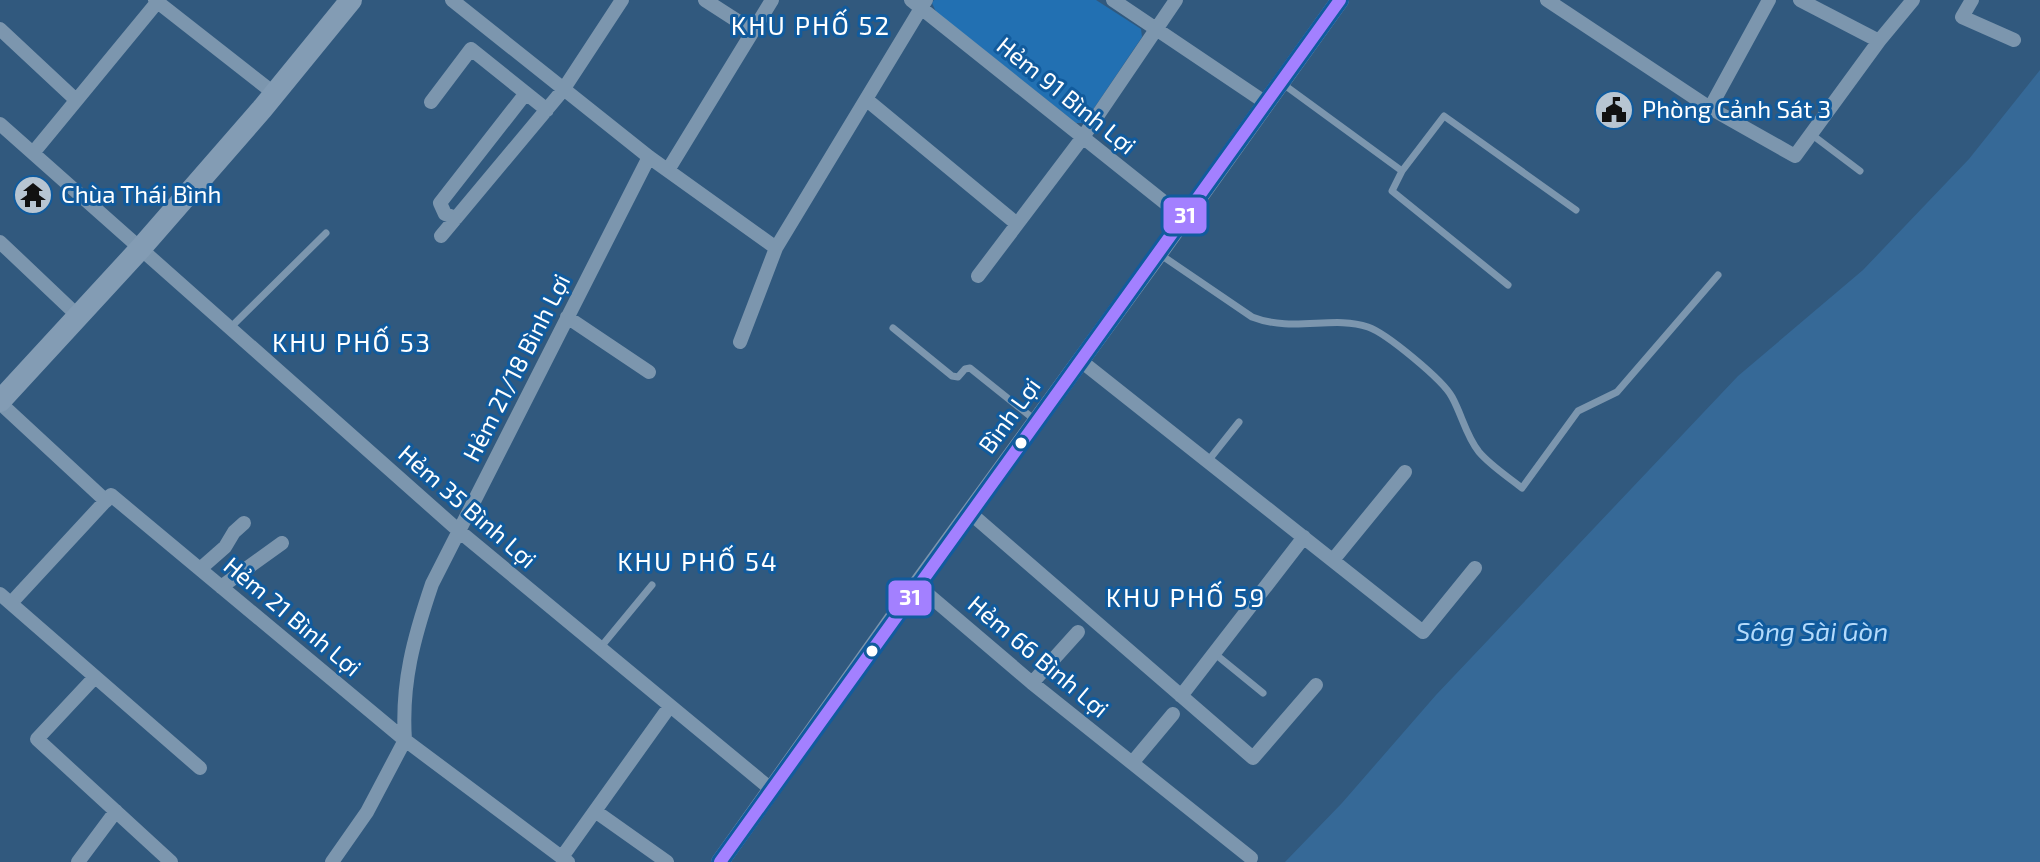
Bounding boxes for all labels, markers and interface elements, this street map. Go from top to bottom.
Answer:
district label: KHU PHỐ 52 [731,8,891,40]
street label: Hẻm 91 Bình Lợi [992,30,1142,160]
public building icon: Phòng Cảnh Sát 3 [1593,89,1635,131]
place label: Phòng Cảnh Sát 3 [1642,94,1831,123]
temple icon: Chùa Thái Bình [12,174,54,216]
place label: Chùa Thái Bình [61,179,221,208]
line badge: 31 [1162,196,1208,235]
text: 31 [1174,201,1196,227]
street label: Hẻm 21/18 Bình Lợi [456,269,575,466]
district label: KHU PHỐ 53 [272,325,432,357]
street label: Bình Lợi [972,372,1046,459]
unlabelled marker [1013,435,1029,451]
street label: Hẻm 35 Bình Lợi [393,438,543,574]
district label: KHU PHỐ 54 [617,544,779,576]
street label: Hẻm 21 Bình Lợi [219,550,367,682]
line badge: 31 [887,579,933,617]
district label: KHU PHỐ 59 [1106,580,1266,612]
text: 31 [899,583,921,609]
street label: Hẻm 66 Bình Lợi [963,589,1115,723]
water label: Sông Sài Gòn [1736,615,1888,646]
unlabelled marker [864,643,880,659]

